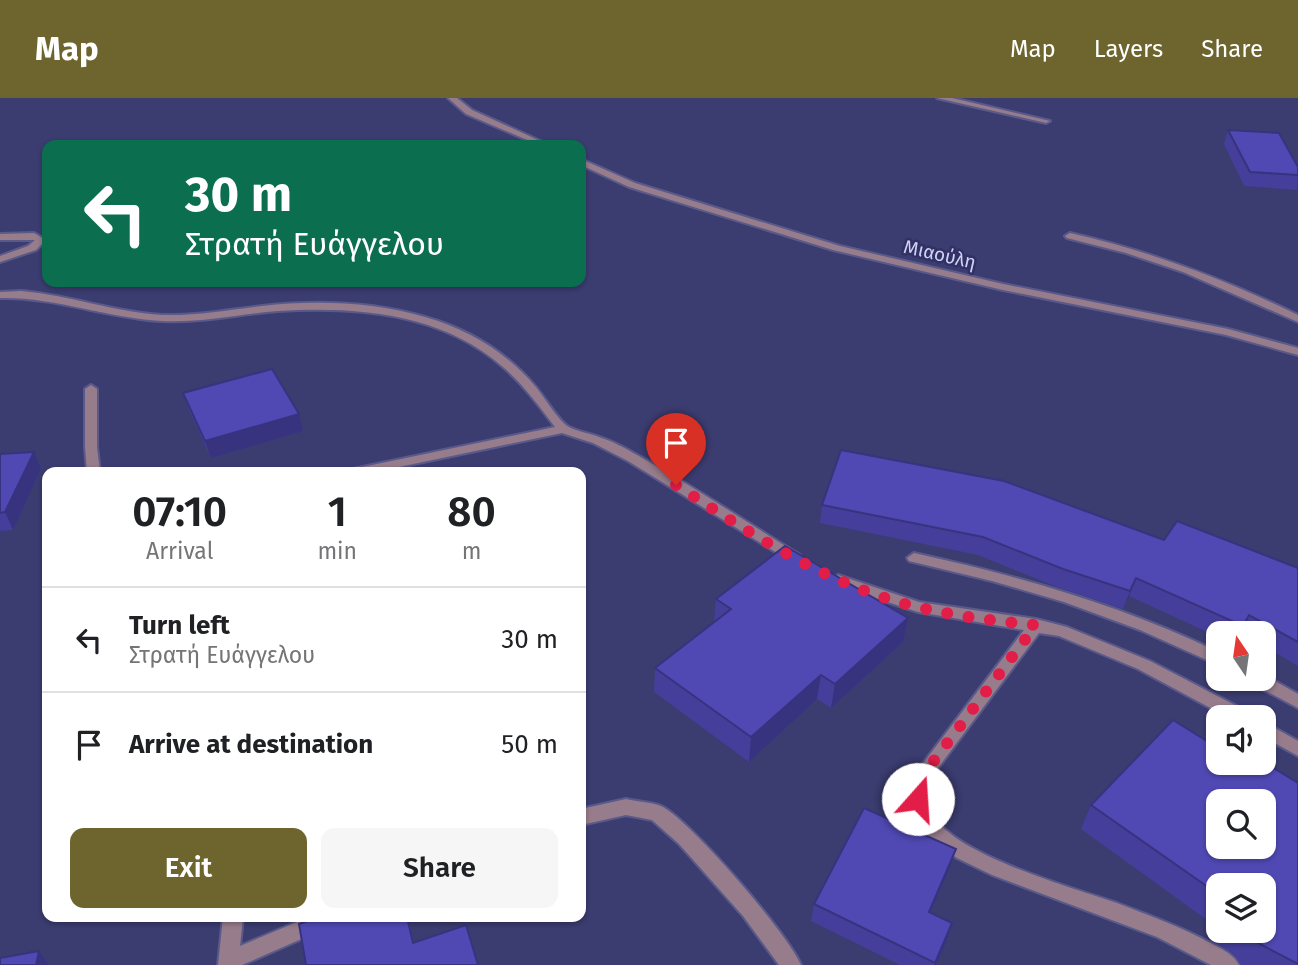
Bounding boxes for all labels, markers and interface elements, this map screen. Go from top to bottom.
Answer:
text: Map [35,29,99,69]
text: Map [1010,35,1056,63]
text: Layers [1094,35,1163,63]
text: Share [1201,35,1263,63]
text: 30 m [185,165,292,224]
icon: left [70,168,161,259]
text: Στρατή Ευάγγελου [185,225,444,263]
street label: Μιαούλη [901,235,978,274]
pin [646,413,706,485]
icon: arrive [657,424,695,462]
text: 07:10 [132,487,227,537]
text: 1 [328,487,347,537]
text: 80 [447,487,496,537]
text: Arrival [146,537,213,565]
text: min [317,537,357,565]
text: m [462,537,481,565]
text: Turn left [129,610,230,641]
icon: left [70,621,108,659]
north arrow [1206,621,1276,691]
map controls [1206,621,1276,943]
text: 30 m [501,624,558,655]
text: Στρατή Ευάγγελου [129,641,315,669]
button: sound [1206,705,1276,775]
icon: arrive [70,726,108,764]
text: Arrive at destination [129,729,373,760]
text: 50 m [501,729,558,760]
position arrow [881,762,955,836]
button: search [1206,789,1276,859]
button: Exit [70,828,307,908]
button: Share [321,828,558,908]
button: layers [1206,873,1276,943]

